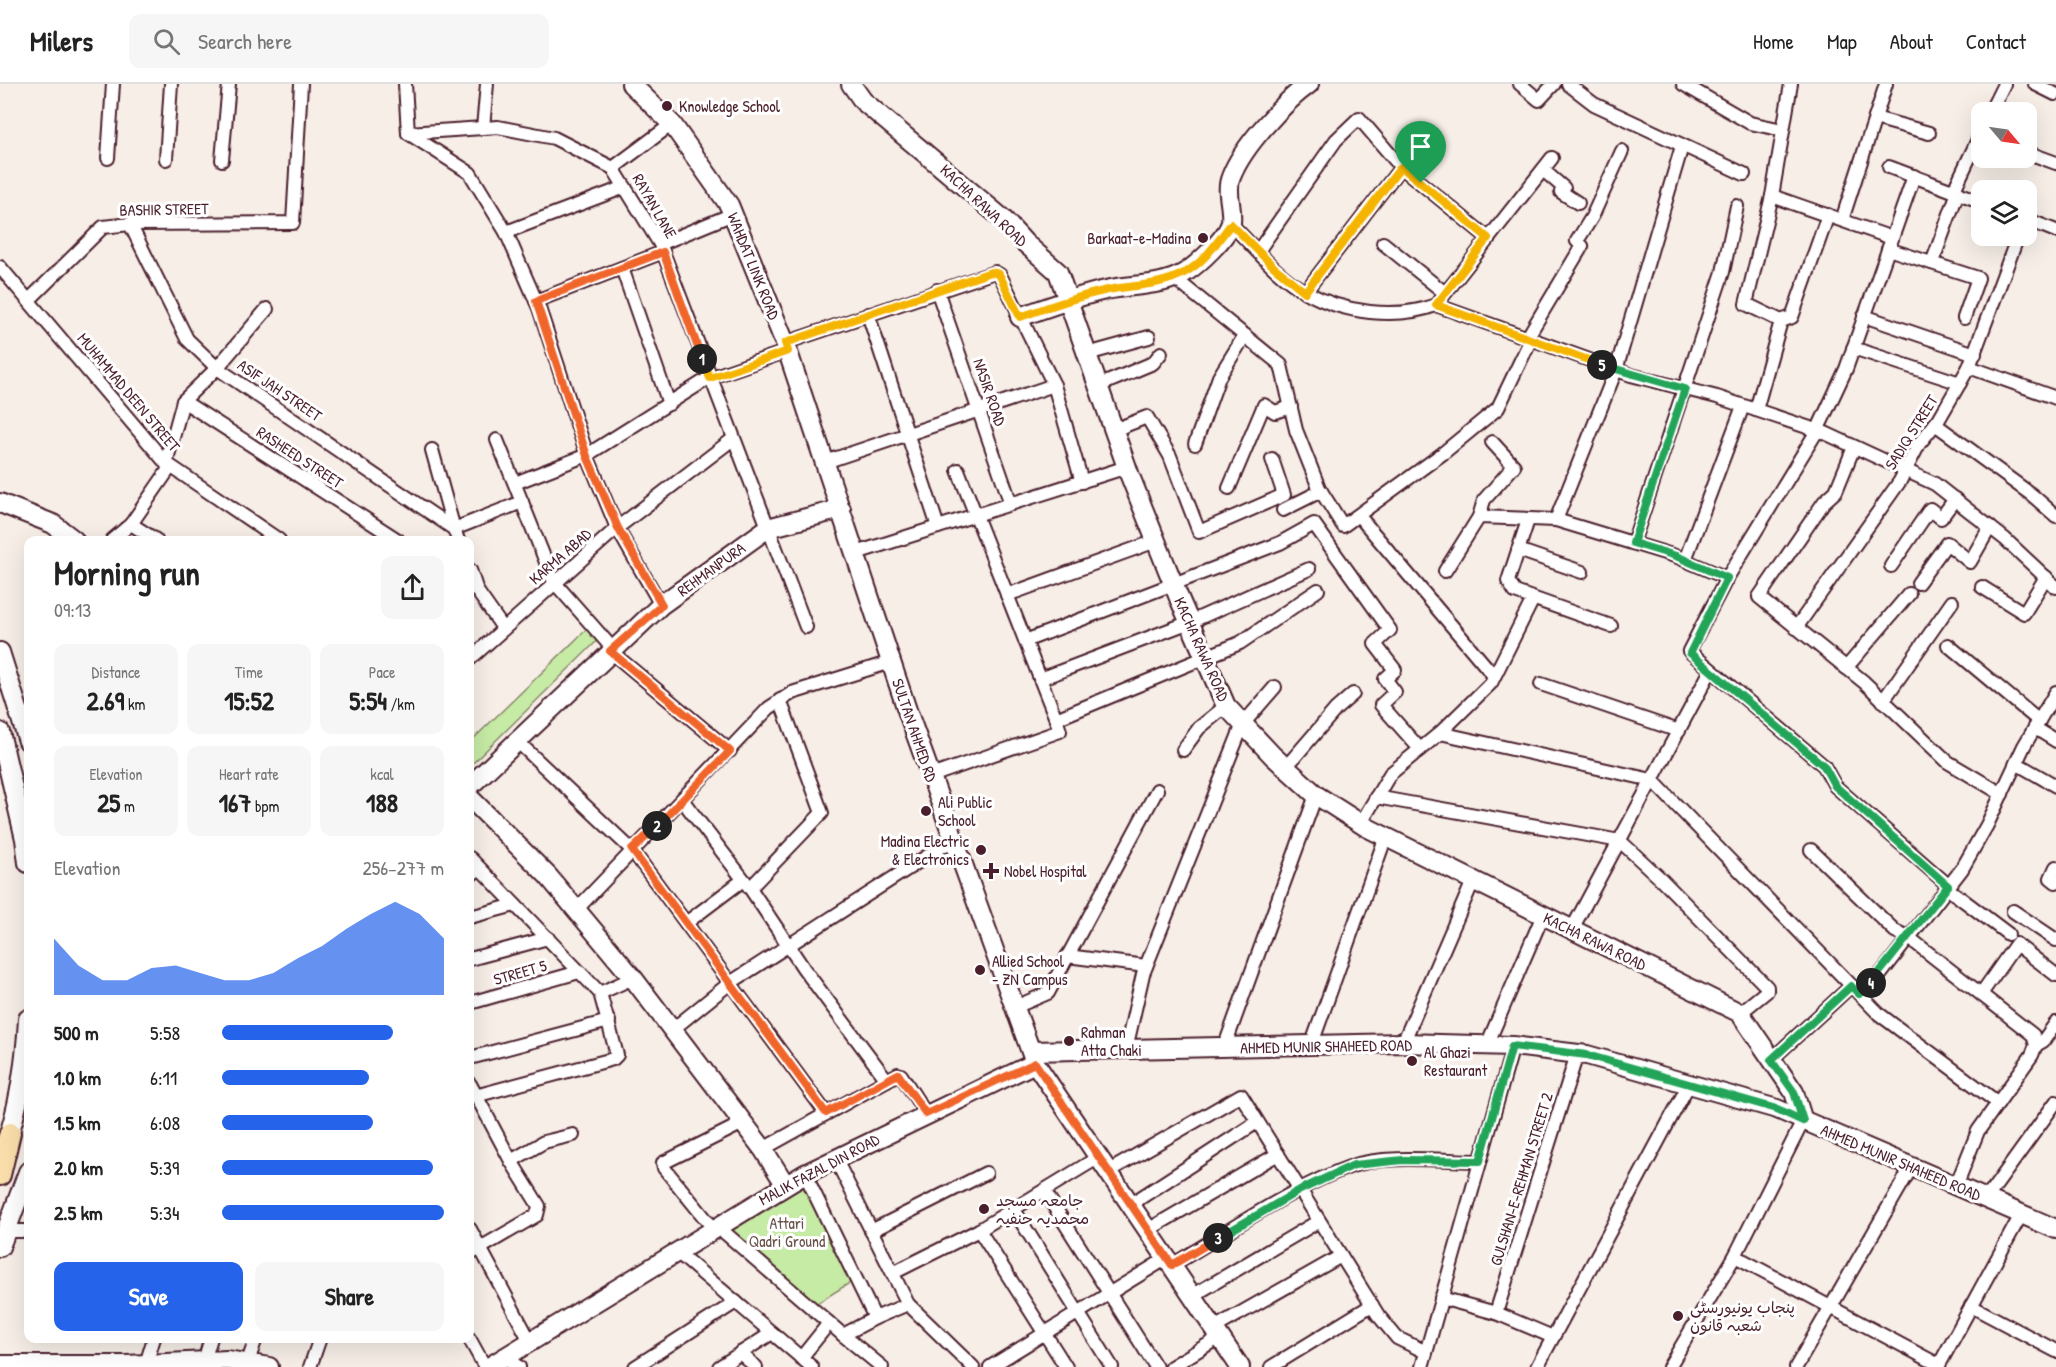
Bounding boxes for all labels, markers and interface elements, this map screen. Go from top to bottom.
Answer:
search box [129,14,549,68]
text: Milers [30,22,93,60]
icon: search [150,25,183,58]
text: Search here [198,26,292,56]
text: Home [1753,27,1794,56]
text: Map [1827,27,1857,56]
text: About [1890,27,1933,56]
text: Contact [1966,27,2026,56]
place label: Knowledge School [679,95,781,117]
marker: Knowledge School [660,99,674,113]
north arrow [1971,102,2037,168]
map controls [1971,102,2037,246]
pin [1395,121,1446,183]
icon: arrive [1404,130,1437,163]
street label: KACHA RAWA ROAD [936,159,1033,251]
street label: RAYAN LANE [628,170,682,242]
button: layers [1971,180,2037,246]
street label: BASHIR STREET [119,197,209,221]
street label: WAHDAT LINK ROAD [723,209,786,323]
place label: Barkaat-e-Madina [1087,227,1191,249]
marker: Barkaat-e-Madina [1196,231,1210,245]
street label: MUHAMMAD DEEN STREET [73,328,186,457]
pin: 1 [687,344,717,374]
text: 1 [699,348,705,370]
pin: 5 [1587,350,1617,380]
street label: ASIF JAH STREET [234,354,327,427]
text: 5 [1599,354,1605,376]
street label: NASIR ROAD [968,355,1012,429]
street label: SADIQ STREET [1879,390,1943,474]
street label: RASHEED STREET [252,421,348,493]
street label: KARMA ABAD [524,523,596,589]
street label: REHMANPURA [672,537,750,601]
text: Morning run [54,551,200,595]
button: share [381,556,444,619]
street label: KACHA RAWA ROAD [1169,593,1235,705]
text: 09:13 [54,596,91,623]
text: Distance [92,661,140,683]
text: Time [235,661,263,683]
text: Pace [369,661,395,683]
street label: SULTAN AHMED RD [887,676,943,785]
text: 2.69 [87,683,124,718]
text: 15:52 [224,683,274,718]
text: 5:54 [349,683,387,718]
text: km [124,693,145,715]
text: /km [387,693,415,715]
text: Elevation [89,763,143,785]
text: Heart rate [219,763,279,785]
text: kcal [370,763,394,785]
text: 25 [97,785,120,820]
text: 167 [219,785,251,820]
text: 188 [366,785,398,820]
place label: Ali Public School [938,791,993,831]
text: m [120,795,135,817]
text: bpm [251,795,279,817]
marker: Ali Public School [919,804,933,818]
pin: 2 [642,811,672,841]
text: 2 [653,815,661,837]
place label: Madina Electric & Electronics [881,830,970,870]
marker: Madina Electric & Electronics [974,843,988,857]
text: Elevation [54,854,120,881]
text: 256–277 m [362,854,444,881]
place label: Nobel Hospital [1004,860,1087,882]
marker: Nobel Hospital [982,862,1000,880]
street label: KACHA RAWA ROAD [1540,907,1650,976]
place label: Allied School - ZN Campus [992,950,1068,990]
street label: STREET 5 [491,954,549,990]
marker: Allied School - ZN Campus [973,963,987,977]
pin: 4 [1856,968,1886,998]
text: 4 [1868,972,1874,994]
text: 500 m [54,1019,99,1046]
text: 5:58 [150,1019,180,1046]
place label: Rahman Atta Chaki [1081,1021,1142,1061]
street label: AHMED MUNIR SHAHEED ROAD [1240,1033,1412,1058]
marker: Rahman Atta Chaki [1062,1034,1076,1048]
place label: Al Ghazi Restaurant [1424,1041,1488,1081]
marker: Al Ghazi Restaurant [1405,1054,1419,1068]
text: 1.0 km [54,1064,101,1091]
text: 6:11 [150,1064,177,1091]
street label: GULSHAN-E-REHMAN STREET 2 [1484,1089,1558,1268]
text: 1.5 km [54,1109,101,1136]
text: 6:08 [150,1109,180,1136]
street label: AHMED MUNIR SHAHEED ROAD [1818,1118,1985,1206]
street label: MALIK FAZAL DIN ROAD [755,1128,883,1210]
text: 2.0 km [54,1154,103,1181]
text: 5:39 [150,1154,179,1181]
place label: جامعہ مسجد محمدیہ حنفیہ [996,1189,1089,1229]
text: 2.5 km [54,1199,103,1226]
text: 5:34 [150,1199,180,1226]
marker: جامعہ مسجد محمدیہ حنفیہ [977,1202,991,1216]
park label: Attari Qadri Ground [749,1212,825,1252]
pin: 3 [1203,1223,1233,1253]
text: 3 [1214,1227,1222,1249]
button: Save [54,1262,243,1331]
button: Share [255,1262,444,1331]
place label: پنجاب یونیورسٹی شعبہ قانون [1690,1296,1795,1336]
marker: پنجاب یونیورسٹی شعبہ قانون [1671,1309,1685,1323]

